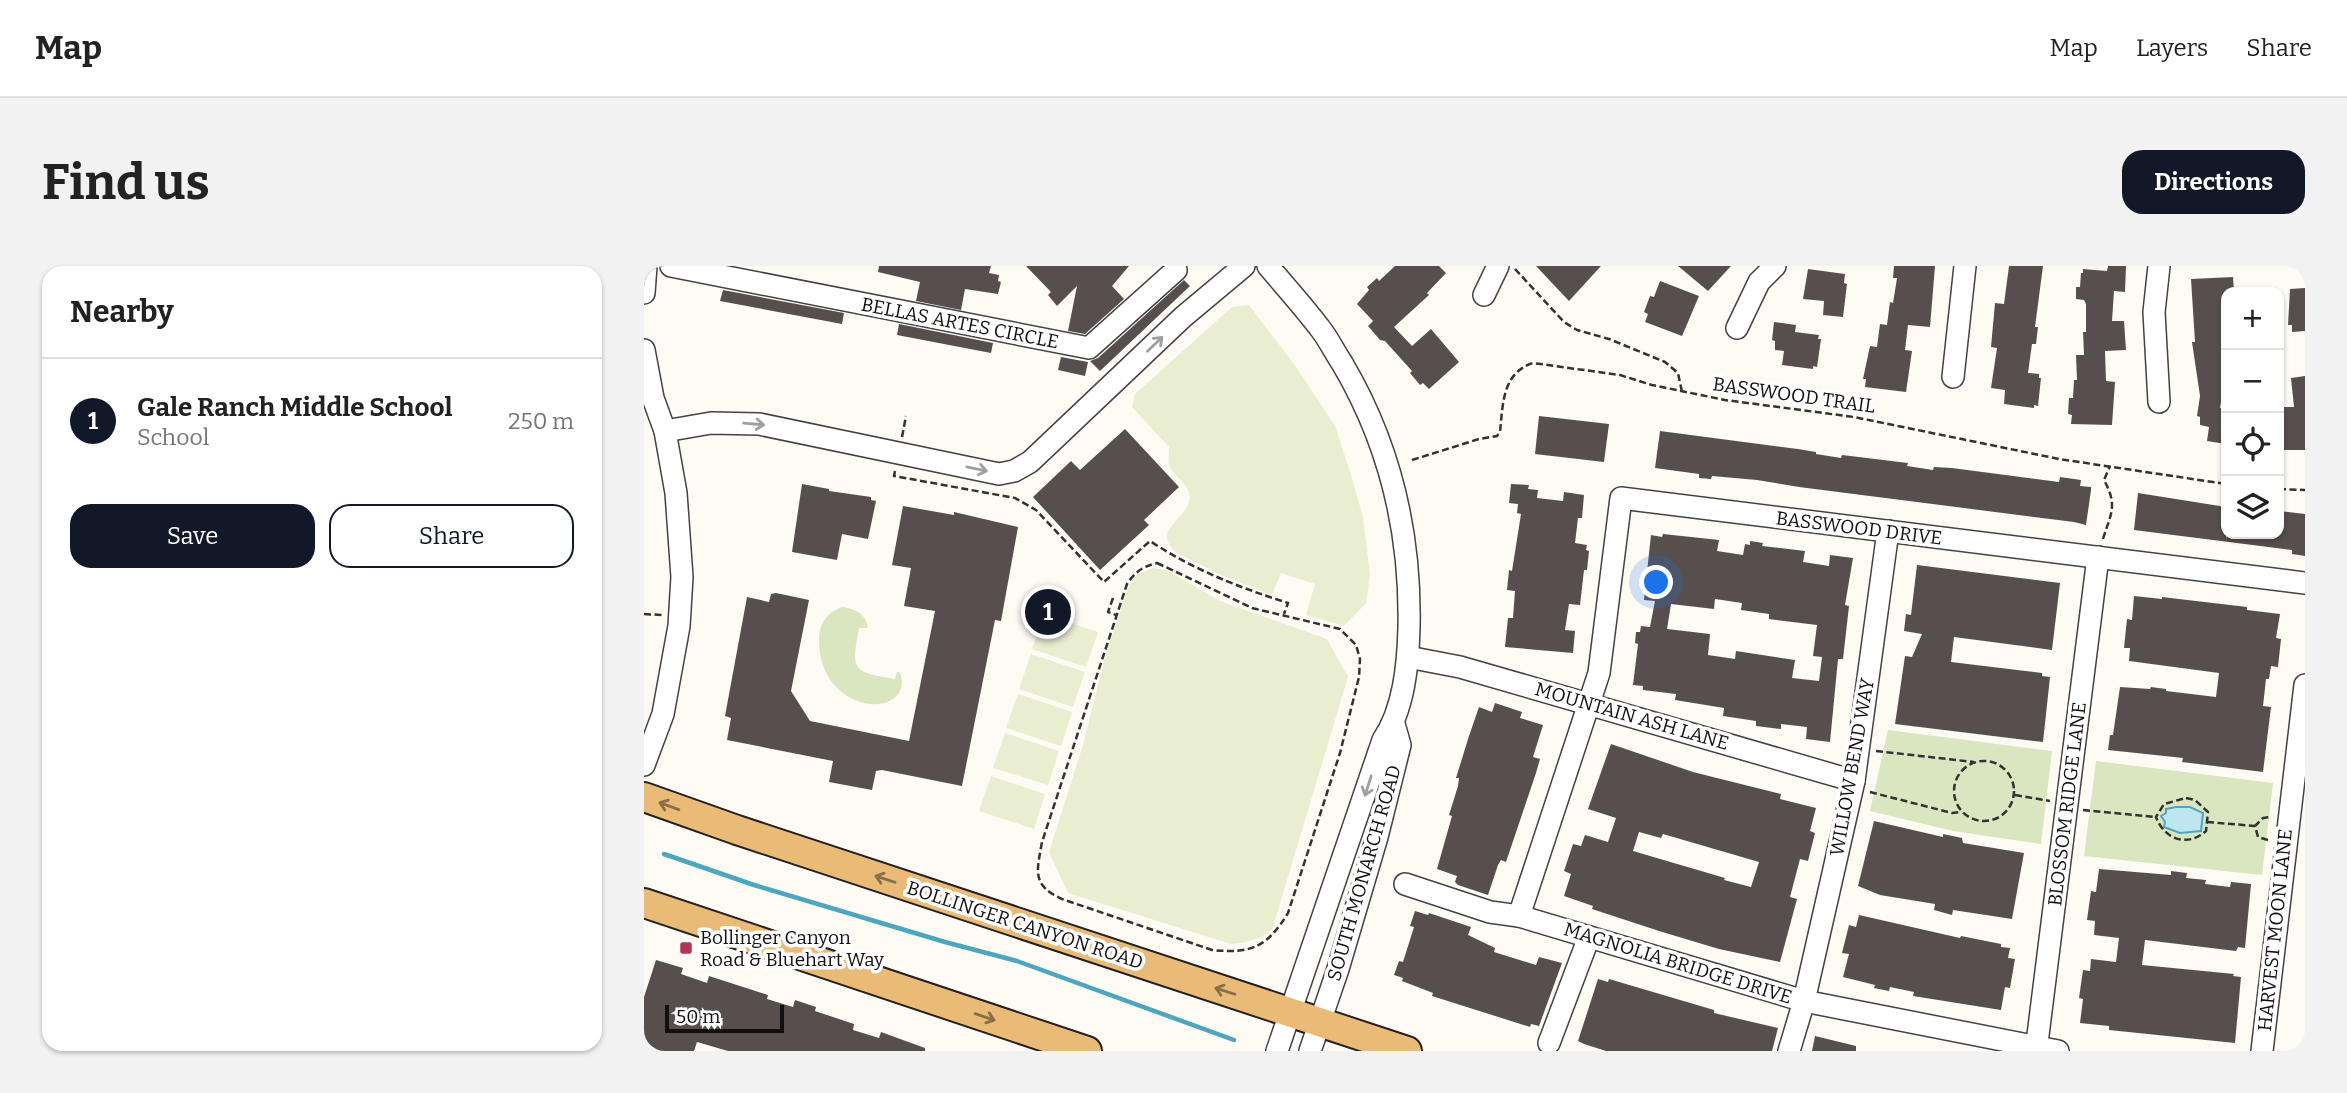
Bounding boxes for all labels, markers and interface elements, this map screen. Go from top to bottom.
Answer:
text: Map [35,28,102,68]
text: Map [2050,34,2098,62]
text: Layers [2136,34,2208,62]
text: Share [2246,34,2312,62]
button: Directions [2122,150,2305,214]
text: Find us [42,153,210,212]
map controls [2221,287,2284,539]
button: + [2221,287,2284,350]
street label: BELLAS ARTES CIRCLE [859,293,1061,353]
text: Nearby [70,294,174,330]
one-way arrow [1146,336,1163,353]
button: − [2221,350,2284,413]
street label: BASSWOOD TRAIL [1711,372,1877,418]
text: Gale Ranch Middle School [137,392,452,423]
text: 1 [88,407,98,435]
text: 250 m [508,407,574,435]
button: locate [2221,413,2284,476]
one-way arrow [742,418,765,431]
text: School [137,423,209,451]
one-way arrow [965,463,988,477]
button: layers [2221,476,2284,539]
button: Save [70,504,315,568]
button: Share [329,504,574,568]
street label: BASSWOOD DRIVE [1775,506,1943,550]
your location [1639,565,1673,599]
pin: 1 [1025,586,1071,638]
street label: WILLOW BEND WAY [1825,675,1879,858]
street label: MOUNTAIN ASH LANE [1532,677,1732,755]
street label: BLOSSOM RIDGE LANE [2043,701,2091,907]
street label: SOUTH MONARCH ROAD [1322,762,1406,984]
one-way arrow [1361,775,1374,797]
one-way arrow [659,799,681,812]
street label: HARVEST MOON LANE [2253,828,2297,1032]
one-way arrow [874,872,896,885]
street label: BOLLINGER CANYON ROAD [904,876,1146,974]
street label: MAGNOLIA BRIDGE DRIVE [1561,917,1795,1009]
place label: Bollinger Canyon Road & Bluehart Way [700,926,885,971]
marker: Bollinger Canyon Road & Bluehart Way [678,940,694,956]
one-way arrow [1214,984,1236,996]
scale bar [665,1002,784,1034]
text: 50 m [676,1005,720,1028]
one-way arrow [974,1012,996,1024]

